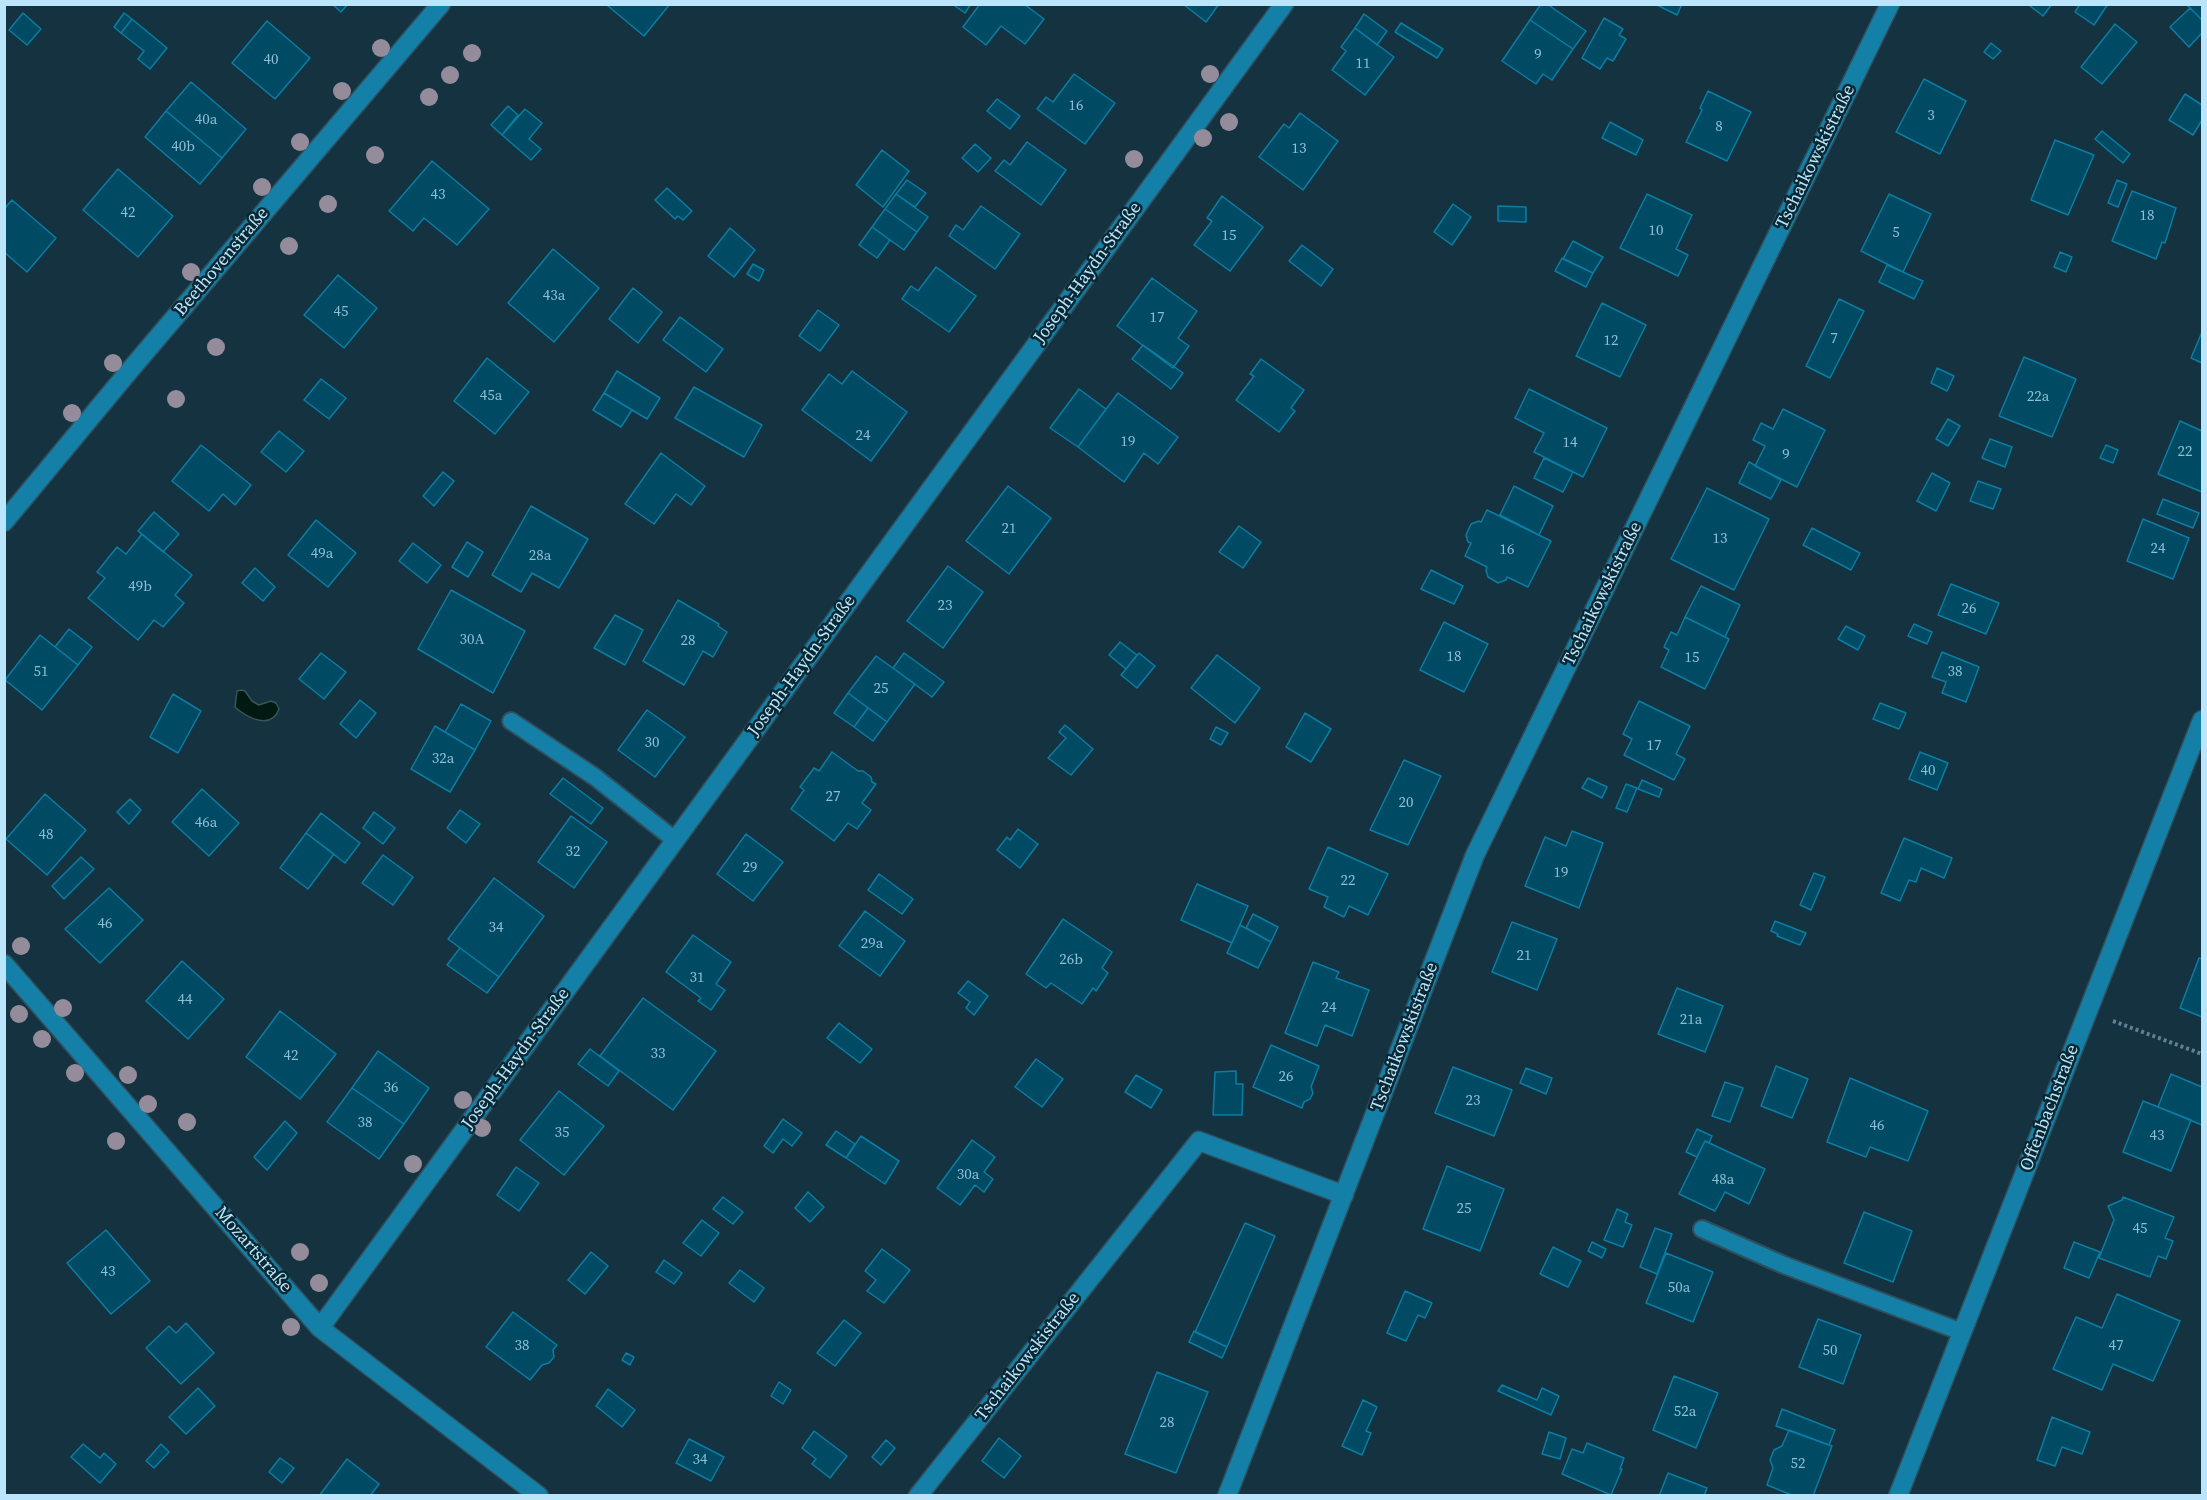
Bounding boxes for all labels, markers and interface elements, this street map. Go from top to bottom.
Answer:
house number: 9 [1534,46,1542,64]
house number: 40 [264,51,278,69]
house number: 11 [1356,55,1370,73]
street label: Tschaikowskistraße [1772,81,1860,233]
house number: 16 [1069,97,1083,115]
house number: 3 [1927,107,1935,125]
house number: 40a [195,111,217,129]
house number: 8 [1715,118,1723,136]
house number: 40b [171,138,195,156]
house number: 13 [1292,140,1306,158]
house number: 43 [431,186,445,204]
street label: Joseph-Haydn-Straße [1029,198,1147,348]
street label: Beethovenstraße [170,203,274,321]
house number: 42 [121,204,135,222]
house number: 18 [2140,207,2154,225]
house number: 10 [1649,222,1663,240]
house number: 5 [1892,224,1900,242]
house number: 15 [1222,227,1236,245]
house number: 43a [543,287,565,305]
house number: 45 [334,303,348,321]
house number: 17 [1150,309,1164,327]
house number: 7 [1830,330,1838,348]
house number: 12 [1604,332,1618,350]
house number: 45a [480,387,502,405]
house number: 22a [2027,388,2049,406]
house number: 24 [856,427,870,445]
house number: 19 [1121,433,1135,451]
house number: 14 [1563,434,1577,452]
house number: 22 [2178,443,2192,461]
house number: 9 [1782,446,1790,464]
street label: Tschaikowskistraße [1559,518,1647,670]
house number: 21 [1002,520,1016,538]
house number: 13 [1713,530,1727,548]
house number: 24 [2151,540,2165,558]
house number: 16 [1500,541,1514,559]
house number: 49a [311,545,333,563]
house number: 28a [529,547,551,565]
house number: 49b [128,578,152,596]
street label: Joseph-Haydn-Straße [743,591,861,741]
house number: 23 [938,597,952,615]
house number: 26 [1962,600,1976,618]
house number: 30A [460,631,484,649]
house number: 28 [681,632,695,650]
house number: 18 [1447,648,1461,666]
house number: 15 [1685,649,1699,667]
house number: 51 [34,663,48,681]
house number: 38 [1948,663,1962,681]
house number: 25 [874,680,888,698]
house number: 30 [645,734,659,752]
house number: 17 [1647,737,1661,755]
house number: 32a [432,750,454,768]
house number: 40 [1921,762,1935,780]
house number: 27 [826,788,840,806]
house number: 20 [1399,794,1413,812]
house number: 46a [195,814,217,832]
house number: 48 [39,826,53,844]
house number: 32 [566,843,580,861]
house number: 29 [743,859,757,877]
house number: 19 [1554,864,1568,882]
house number: 22 [1341,872,1355,890]
house number: 46 [98,915,112,933]
house number: 34 [489,919,503,937]
house number: 29a [861,935,883,953]
house number: 21 [1517,947,1531,965]
house number: 26b [1059,951,1083,969]
street label: Tschaikowskistraße [1367,960,1443,1114]
house number: 31 [690,969,704,987]
street label: Joseph-Haydn-Straße [457,984,575,1134]
house number: 44 [178,991,192,1009]
house number: 24 [1322,999,1336,1017]
house number: 21a [1680,1011,1702,1029]
street label: Offenbachstraße [2016,1042,2084,1174]
house number: 33 [651,1045,665,1063]
house number: 42 [284,1047,298,1065]
house number: 26 [1279,1068,1293,1086]
house number: 36 [384,1079,398,1097]
house number: 23 [1466,1092,1480,1110]
house number: 38 [358,1114,372,1132]
house number: 46 [1870,1117,1884,1135]
house number: 35 [555,1124,569,1142]
house number: 43 [2150,1127,2164,1145]
house number: 30a [957,1166,979,1184]
house number: 48a [1712,1171,1734,1189]
house number: 25 [1457,1200,1471,1218]
street label: Mozartstraße [210,1203,296,1297]
house number: 45 [2133,1220,2147,1238]
house number: 43 [101,1263,115,1281]
house number: 50a [1668,1279,1690,1297]
street label: Tschaikowskistraße [971,1288,1085,1426]
house number: 38 [515,1337,529,1355]
house number: 47 [2109,1337,2123,1355]
house number: 50 [1823,1342,1837,1360]
house number: 52a [1674,1403,1696,1421]
house number: 28 [1160,1414,1174,1432]
house number: 34 [693,1451,707,1469]
house number: 52 [1791,1455,1805,1473]

